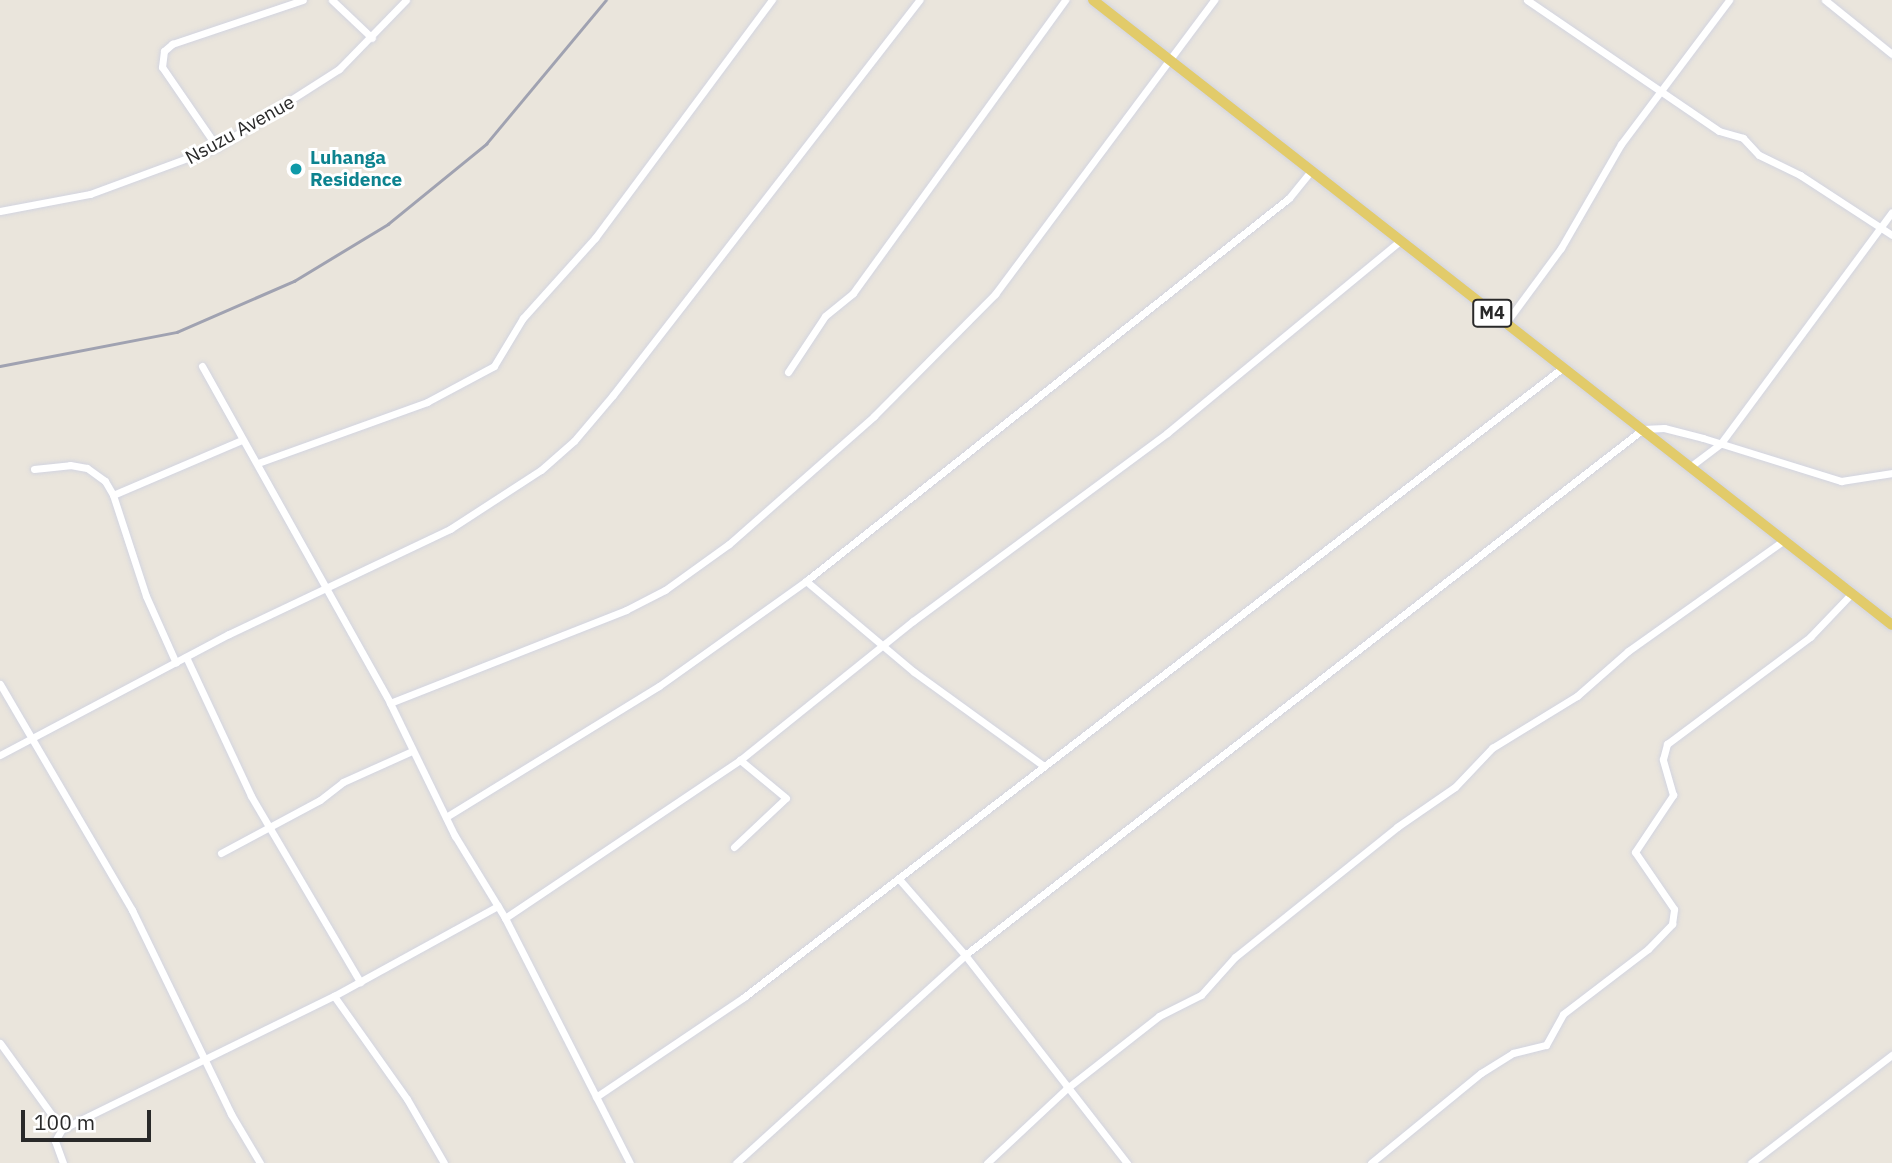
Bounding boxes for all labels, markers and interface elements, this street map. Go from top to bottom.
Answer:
street label: Nsuzu Avenue [182,91,298,169]
place label: Luhanga Residence [310,147,402,191]
marker: Luhanga Residence [288,161,304,177]
road number: M4 [1471,298,1513,328]
scale bar [24,1096,154,1140]
text: 100 m [34,1108,95,1136]

